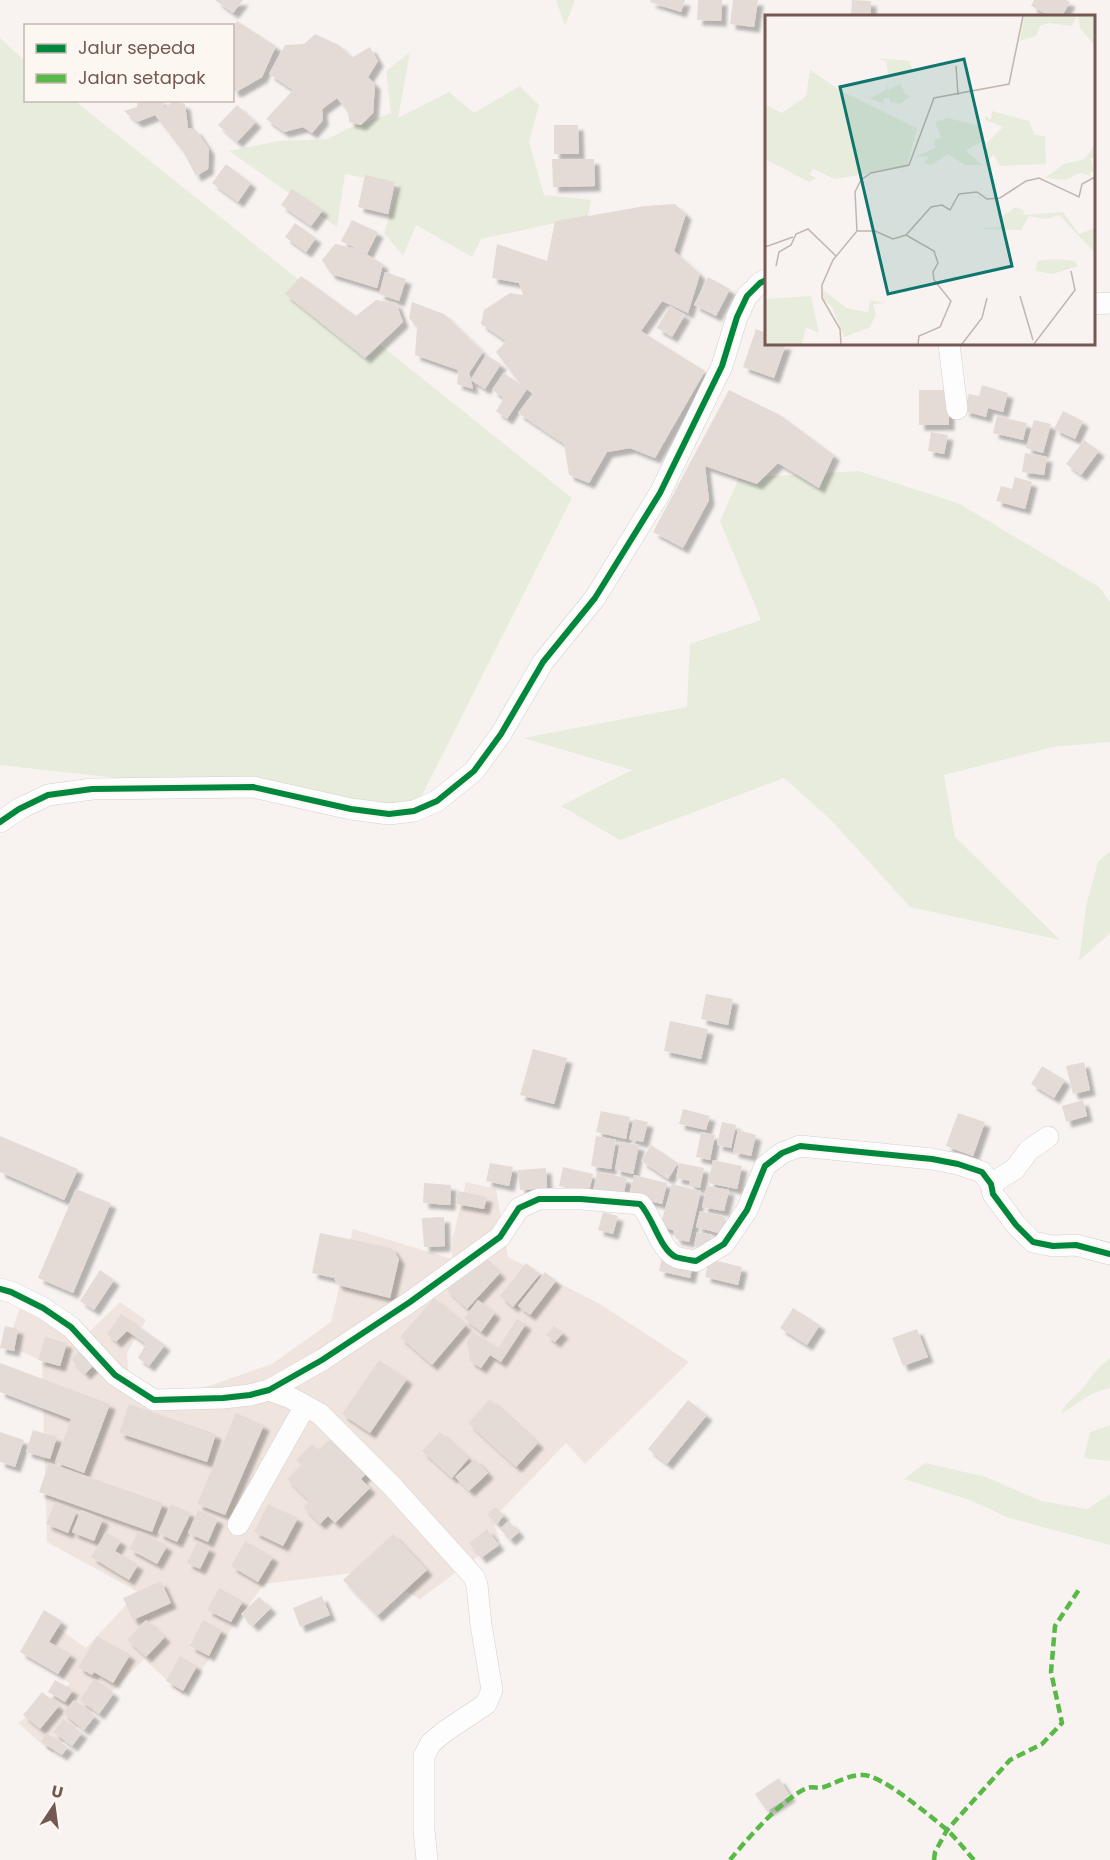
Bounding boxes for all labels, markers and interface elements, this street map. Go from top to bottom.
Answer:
inset map [765,15,1095,345]
legend [24,24,234,102]
text: Jalur sepeda [78,35,195,60]
text: Jalan setapak [78,65,206,90]
north arrow [24,1776,84,1836]
text: U [49,1779,65,1804]

